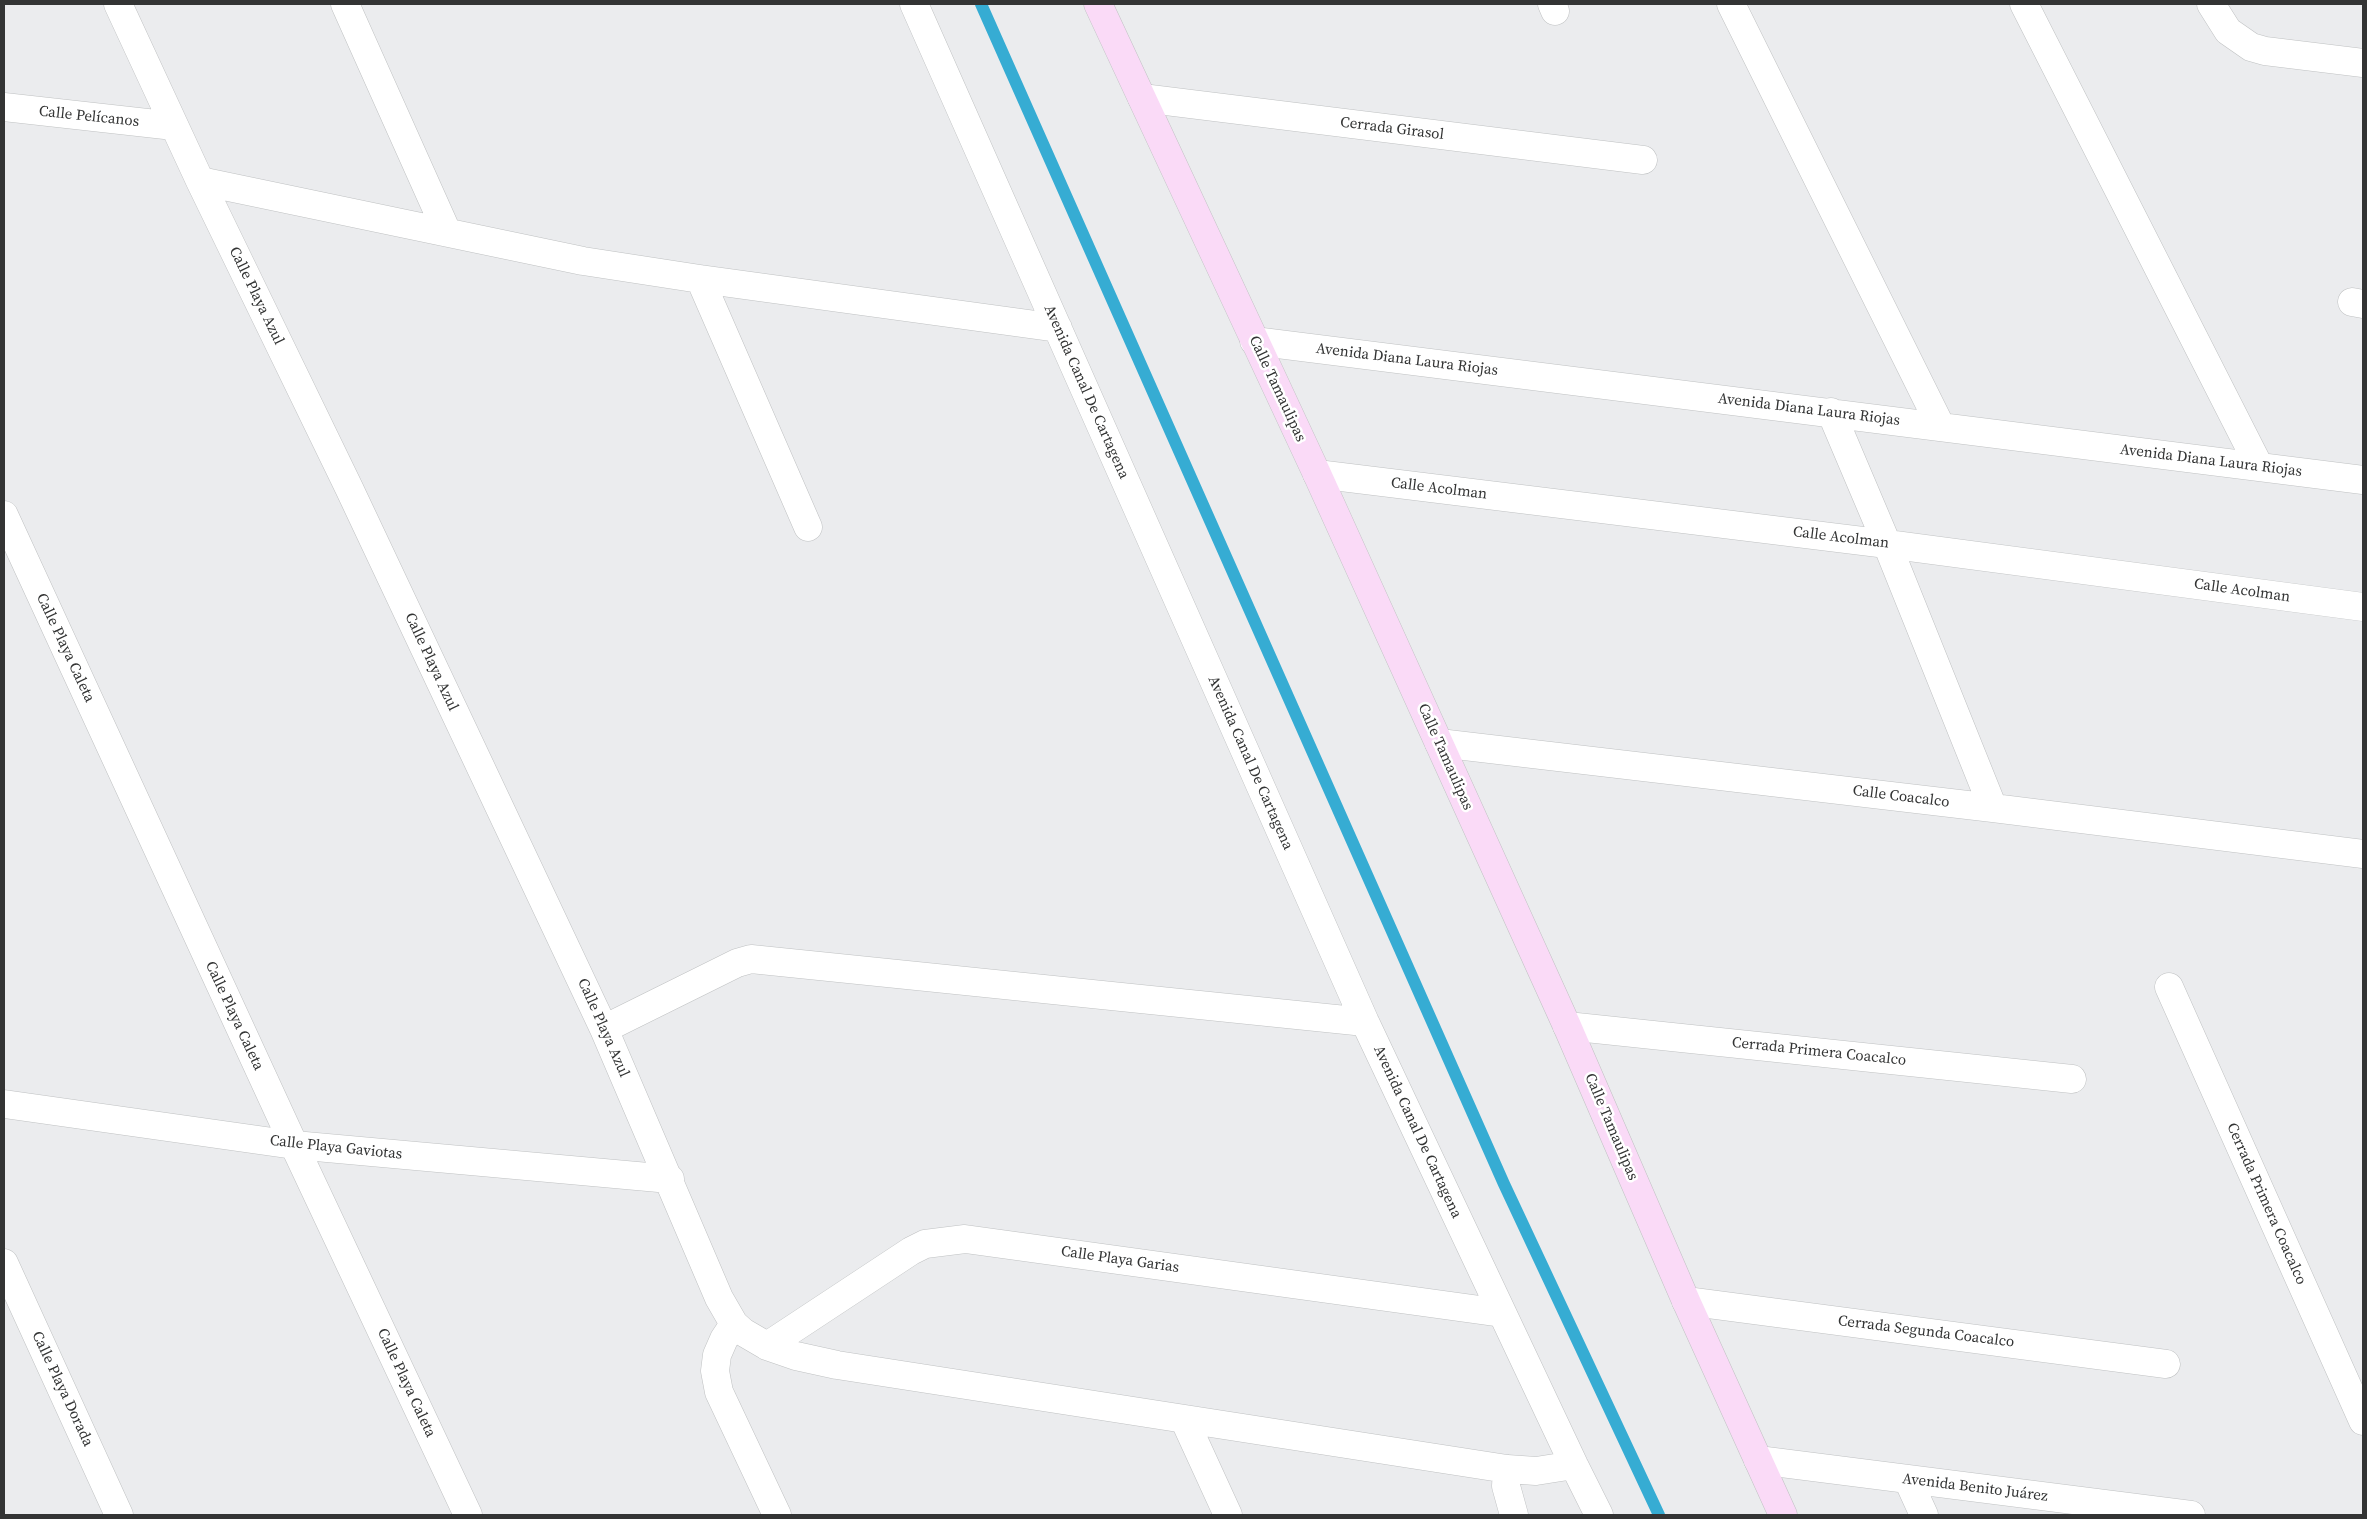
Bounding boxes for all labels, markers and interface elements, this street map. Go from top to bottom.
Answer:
street label: Calle Pelícanos [38,103,140,131]
street label: Cerrada Girasol [1339,114,1445,144]
street label: Calle Playa Azul [225,244,287,348]
street label: Avenida Canal De Cartagena [1039,302,1133,482]
street label: Calle Tamaulipas [1245,333,1309,445]
street label: Avenida Diana Laura Riojas [1315,340,1499,380]
street label: Avenida Diana Laura Riojas [1717,390,1901,430]
street label: Avenida Diana Laura Riojas [2119,441,2303,481]
street label: Calle Acolman [1390,474,1488,504]
street label: Calle Acolman [1792,523,1890,553]
street label: Calle Acolman [2193,575,2291,607]
street label: Calle Playa Caleta [32,591,98,705]
street label: Calle Playa Azul [400,610,462,714]
street label: Avenida Canal De Cartagena [1203,673,1297,853]
street label: Calle Tamaulipas [1413,701,1477,813]
street label: Calle Coacalco [1852,782,1950,812]
street label: Calle Playa Caleta [201,959,267,1073]
street label: Calle Playa Azul [573,976,633,1080]
street label: Cerrada Primera Coacalco [1731,1034,1907,1070]
street label: Avenida Canal De Cartagena [1369,1043,1465,1221]
street label: Calle Tamaulipas [1580,1071,1642,1183]
street label: Cerrada Primera Coacalco [2222,1120,2310,1288]
street label: Calle Playa Gaviotas [269,1132,403,1164]
street label: Calle Playa Garias [1060,1243,1180,1277]
street label: Cerrada Segunda Coacalco [1837,1312,2015,1352]
street label: Calle Playa Caleta [373,1326,439,1440]
street label: Calle Playa Dorada [27,1329,97,1449]
street label: Avenida Benito Juárez [1901,1470,2049,1506]

